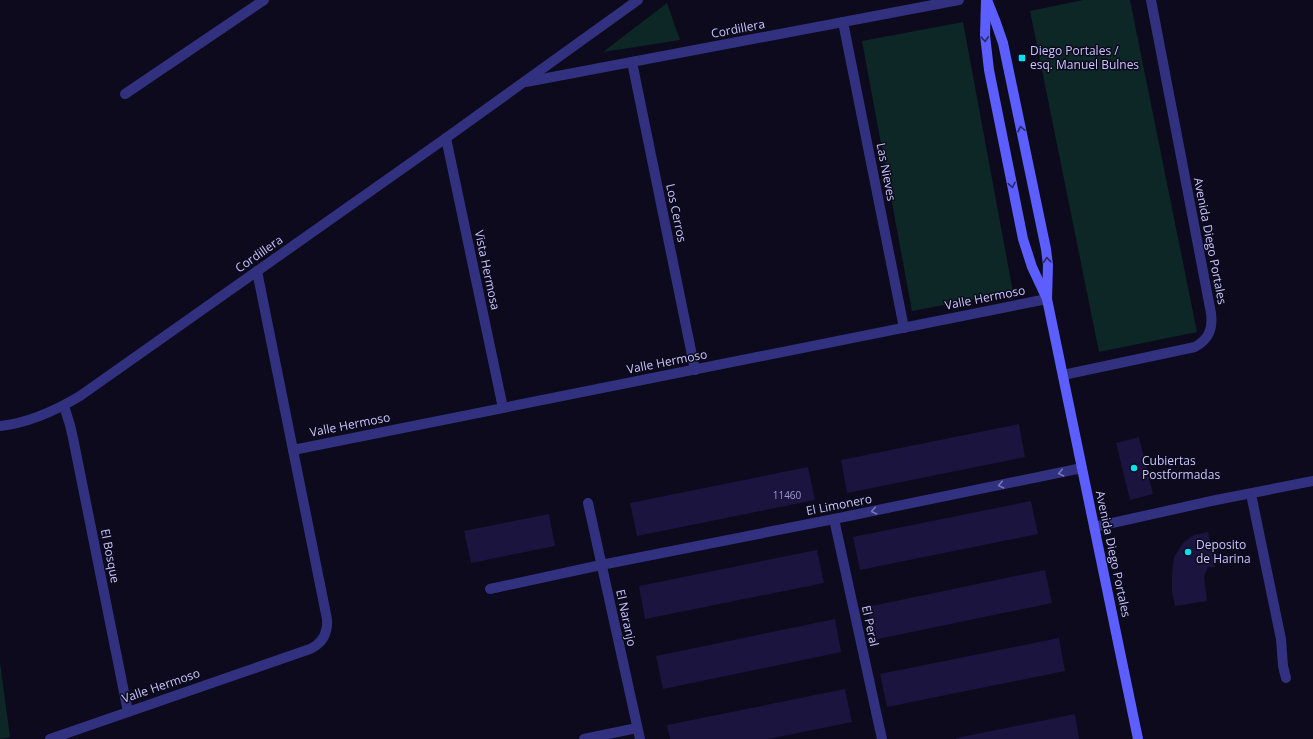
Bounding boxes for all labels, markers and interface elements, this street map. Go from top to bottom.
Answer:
street label: Cordillera [710,15,766,42]
one-way arrow [981,36,990,42]
place label: Diego Portales / esq. Manuel Bulnes [1030,42,1139,73]
marker: Diego Portales / esq. Manuel Bulnes [1017,53,1027,63]
one-way arrow [1017,126,1025,133]
street label: Las Nieves [873,141,901,203]
street label: Avenida Diego Portales [1190,176,1231,306]
street label: Los Cerros [662,182,691,244]
one-way arrow [1007,182,1016,188]
street label: Vista Hermosa [471,228,504,311]
street label: Cordillera [232,231,286,276]
one-way arrow [1043,257,1052,263]
street label: Valle Hermoso [943,281,1027,314]
street label: Valle Hermoso [625,345,709,378]
street label: Valle Hermoso [308,408,392,441]
place label: Cubiertas Postformadas [1142,452,1220,483]
marker: Cubiertas Postformadas [1129,463,1139,473]
one-way arrow [1058,468,1064,476]
one-way arrow [998,480,1005,488]
house number: 11460 [773,488,802,502]
street label: Avenida Diego Portales [1092,489,1135,619]
street label: El Limonero [805,490,873,519]
one-way arrow [871,506,877,514]
street label: El Bosque [97,527,124,585]
place label: Deposito de Harina [1196,536,1251,567]
marker: Deposito de Harina [1183,547,1193,557]
street label: El Naranjo [612,588,641,648]
street label: El Peral [858,604,883,648]
street label: Valle Hermoso [120,664,202,707]

